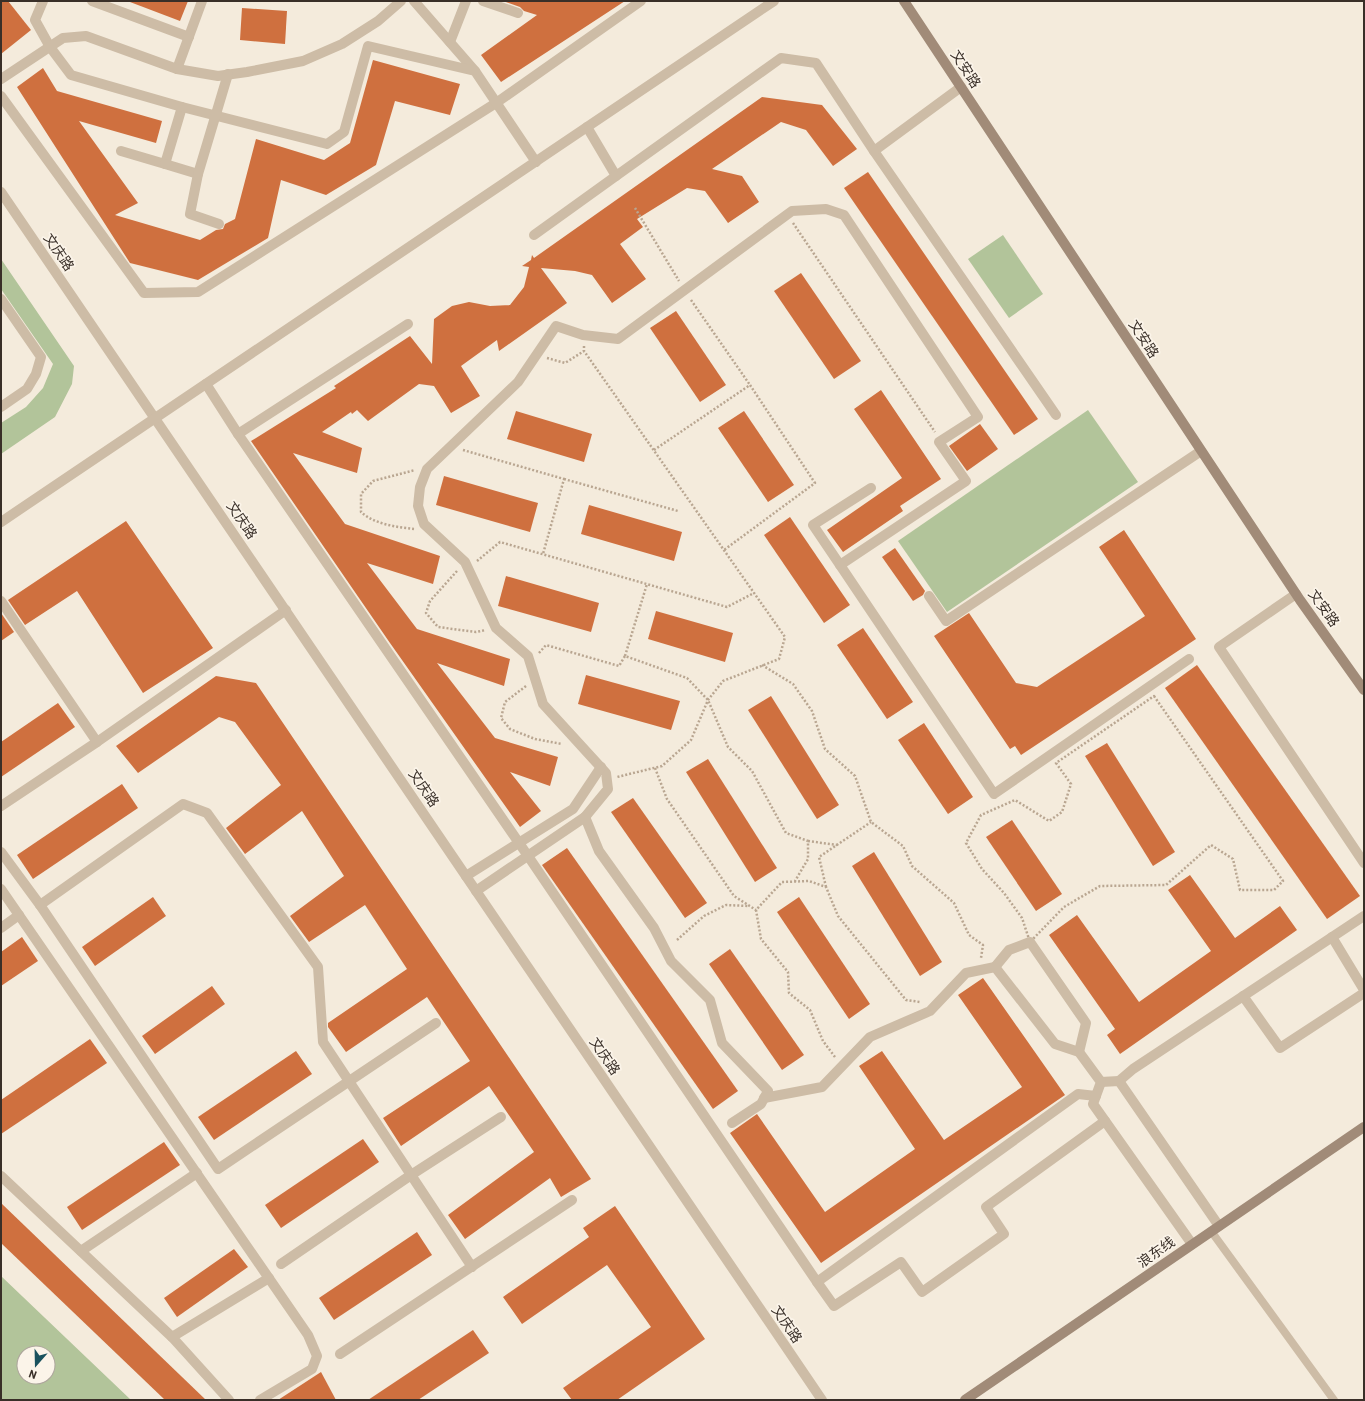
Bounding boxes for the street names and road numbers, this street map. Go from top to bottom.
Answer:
street label: 文安路 [948,46,985,91]
street label: 文庆路 [41,230,78,274]
street label: 文安路 [1126,316,1163,361]
street label: 文庆路 [224,498,261,542]
street label: 文安路 [1305,586,1343,630]
street label: 文庆路 [406,766,443,810]
street label: 文庆路 [587,1034,624,1078]
street label: 浪东线 [1134,1233,1178,1271]
street label: 文庆路 [769,1302,806,1346]

